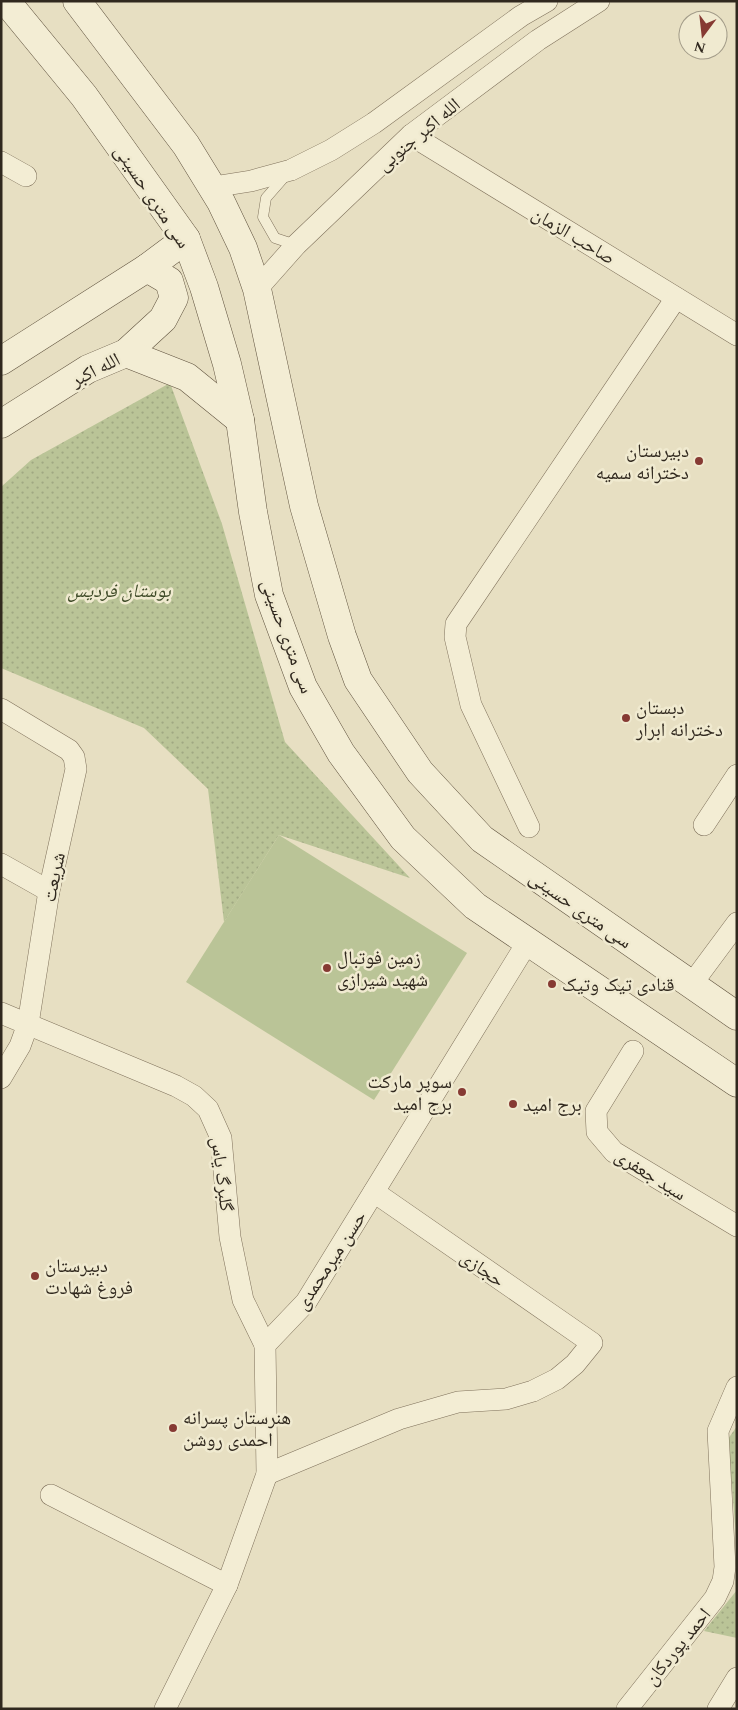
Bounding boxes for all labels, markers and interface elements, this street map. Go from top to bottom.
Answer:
north arrow [678,10,728,60]
text: N [692,35,708,59]
street label: الله اکبر جنوبی [371,91,467,179]
street label: سی متری حسینی [106,139,197,255]
street label: صاحب الزمان [526,200,621,273]
street label: الله اکبر [65,346,126,396]
place label: دبیرستان دخترانه سمیه [596,437,689,488]
marker: دبیرستان دخترانه سمیه [693,455,705,467]
street label: سی متری حسینی [252,575,321,698]
park label: بوستان فردیس [67,577,171,606]
place label: دبستان دخترانه ابرار [635,694,723,745]
marker: دبستان دخترانه ابرار [620,712,632,724]
street label: شریعت [35,850,74,905]
street label: سی متری حسینی [523,864,638,957]
place label: زمین فوتبال شهید شیرازی [337,944,428,995]
marker: زمین فوتبال شهید شیرازی [321,962,333,974]
place label: قنادی تیک وتیک [562,971,675,1000]
marker: قنادی تیک وتیک [546,978,558,990]
place label: سوپر مارکت برج امید [367,1068,452,1119]
marker: سوپر مارکت برج امید [456,1086,468,1098]
place label: برج امید [523,1091,582,1120]
marker: برج امید [507,1098,519,1110]
street label: گلبرگ یاس [203,1135,240,1213]
street label: سید جعفری [609,1142,692,1209]
street label: حسن میرمحمدی [288,1205,374,1316]
street label: حجازی [454,1243,510,1295]
place label: دبیرستان فروغ شهادت [45,1252,133,1303]
marker: دبیرستان فروغ شهادت [29,1270,41,1282]
place label: هنرستان پسرانه احمدی روشن [183,1404,291,1455]
marker: هنرستان پسرانه احمدی روشن [167,1422,179,1434]
street label: احمد پوردکان [638,1602,719,1692]

